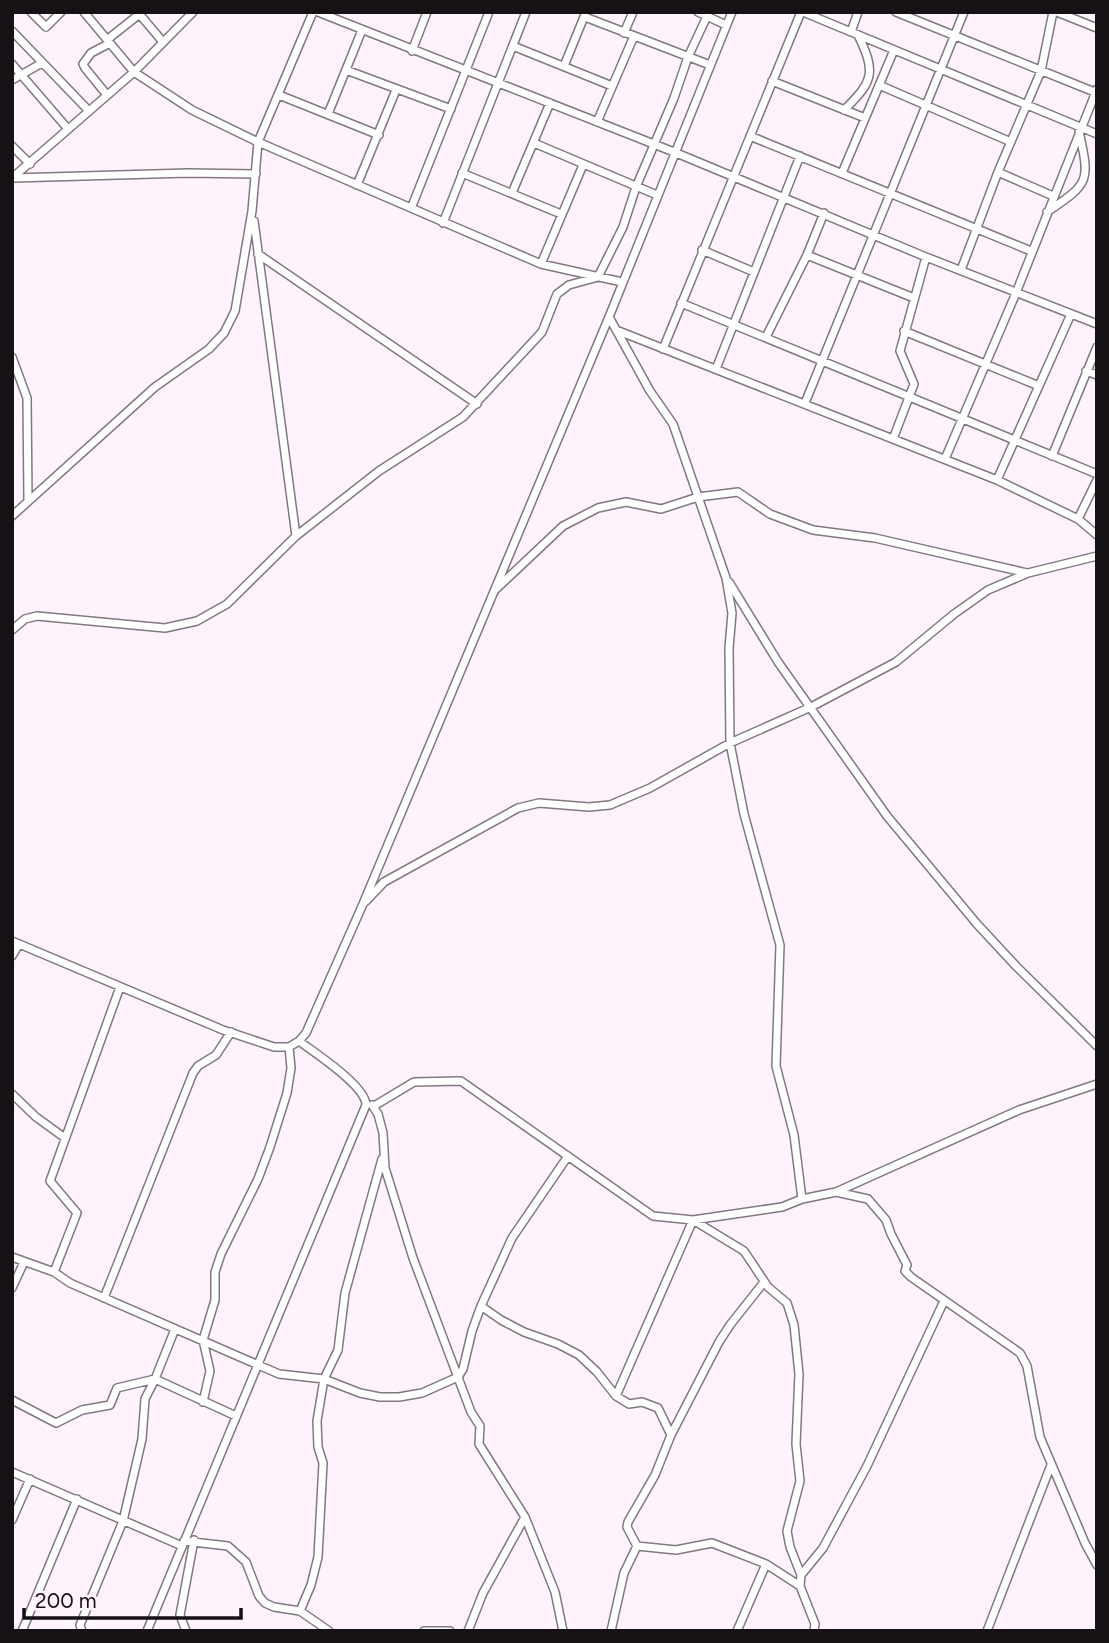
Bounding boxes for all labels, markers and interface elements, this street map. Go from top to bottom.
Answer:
scale bar [24,1576,242,1620]
text: 200 m [35,1588,97,1613]

